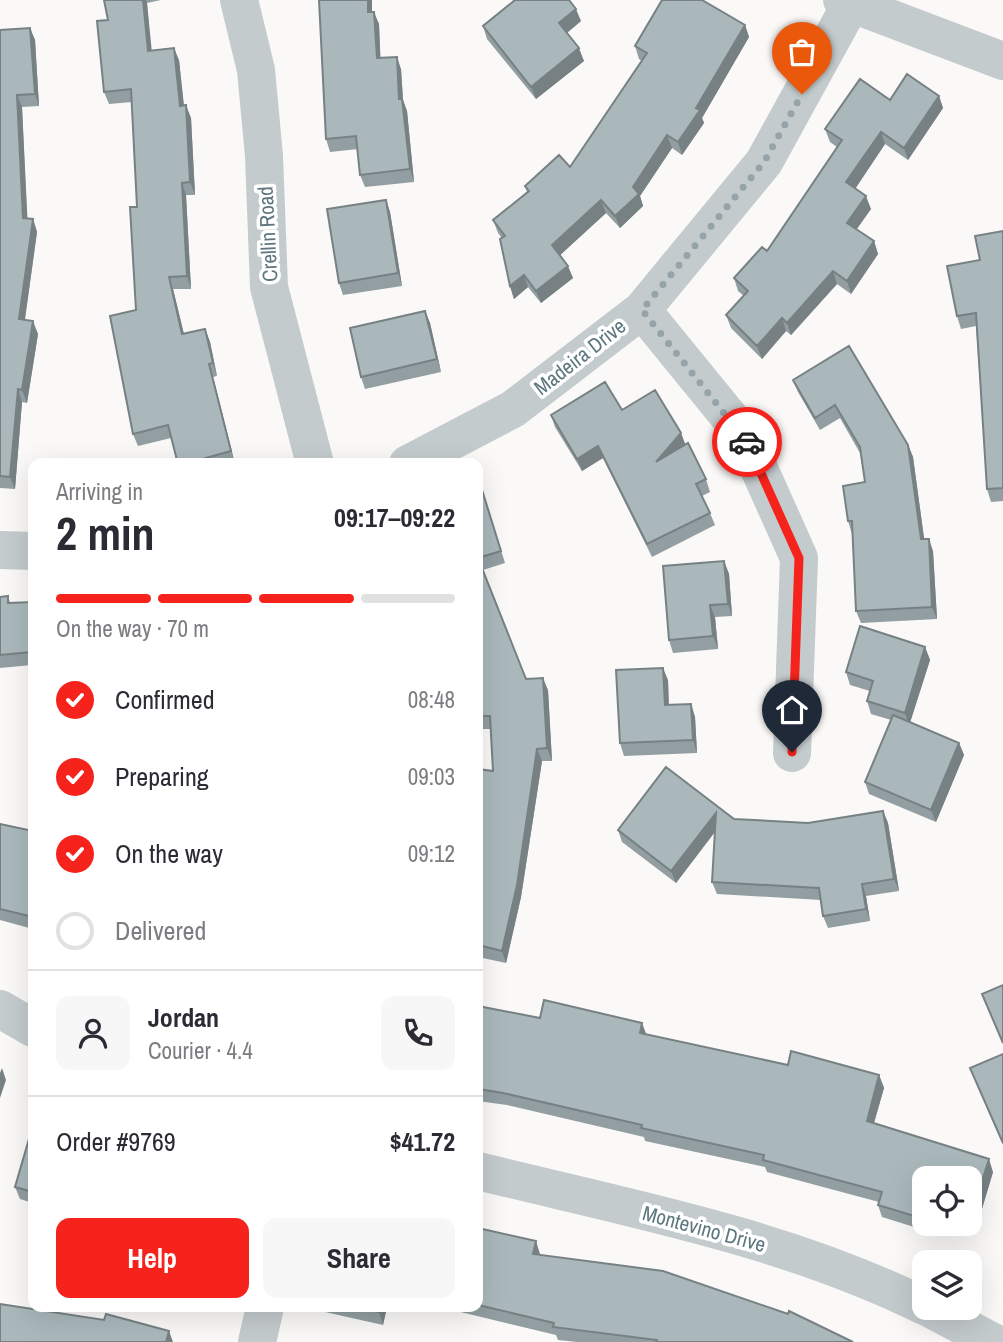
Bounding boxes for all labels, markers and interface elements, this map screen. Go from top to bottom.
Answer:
pin [772,22,832,94]
icon: bag [783,33,821,71]
street label: Crellin Road [251,185,284,283]
street label: Madeira Drive [528,312,632,402]
courier [712,407,782,477]
icon: car [728,423,766,461]
text: Arriving in [56,476,143,507]
text: 09:17–09:22 [334,500,455,535]
text: 2 min [56,502,155,564]
text: On the way · 70 m [56,613,209,644]
pin [762,680,822,752]
icon: check [56,681,94,719]
text: Confirmed [115,682,215,717]
text: 08:48 [408,684,455,715]
icon: home [773,691,811,729]
icon: check [56,758,94,796]
text: Preparing [115,759,209,794]
text: 09:03 [408,761,455,792]
icon: check [56,835,94,873]
text: On the way [115,836,223,871]
text: 09:12 [408,838,455,869]
text: Delivered [115,913,206,948]
button: person [56,996,130,1070]
button: phone [381,996,455,1070]
text: Jordan [148,1000,219,1035]
text: Courier · 4.4 [148,1035,253,1066]
text: Order #9769 [56,1124,176,1159]
text: $41.72 [390,1124,455,1159]
map controls [912,1166,982,1320]
button: locate [912,1166,982,1236]
street label: Montevino Drive [639,1198,769,1259]
button: Help [56,1218,249,1298]
button: Share [263,1218,455,1298]
button: layers [912,1250,982,1320]

